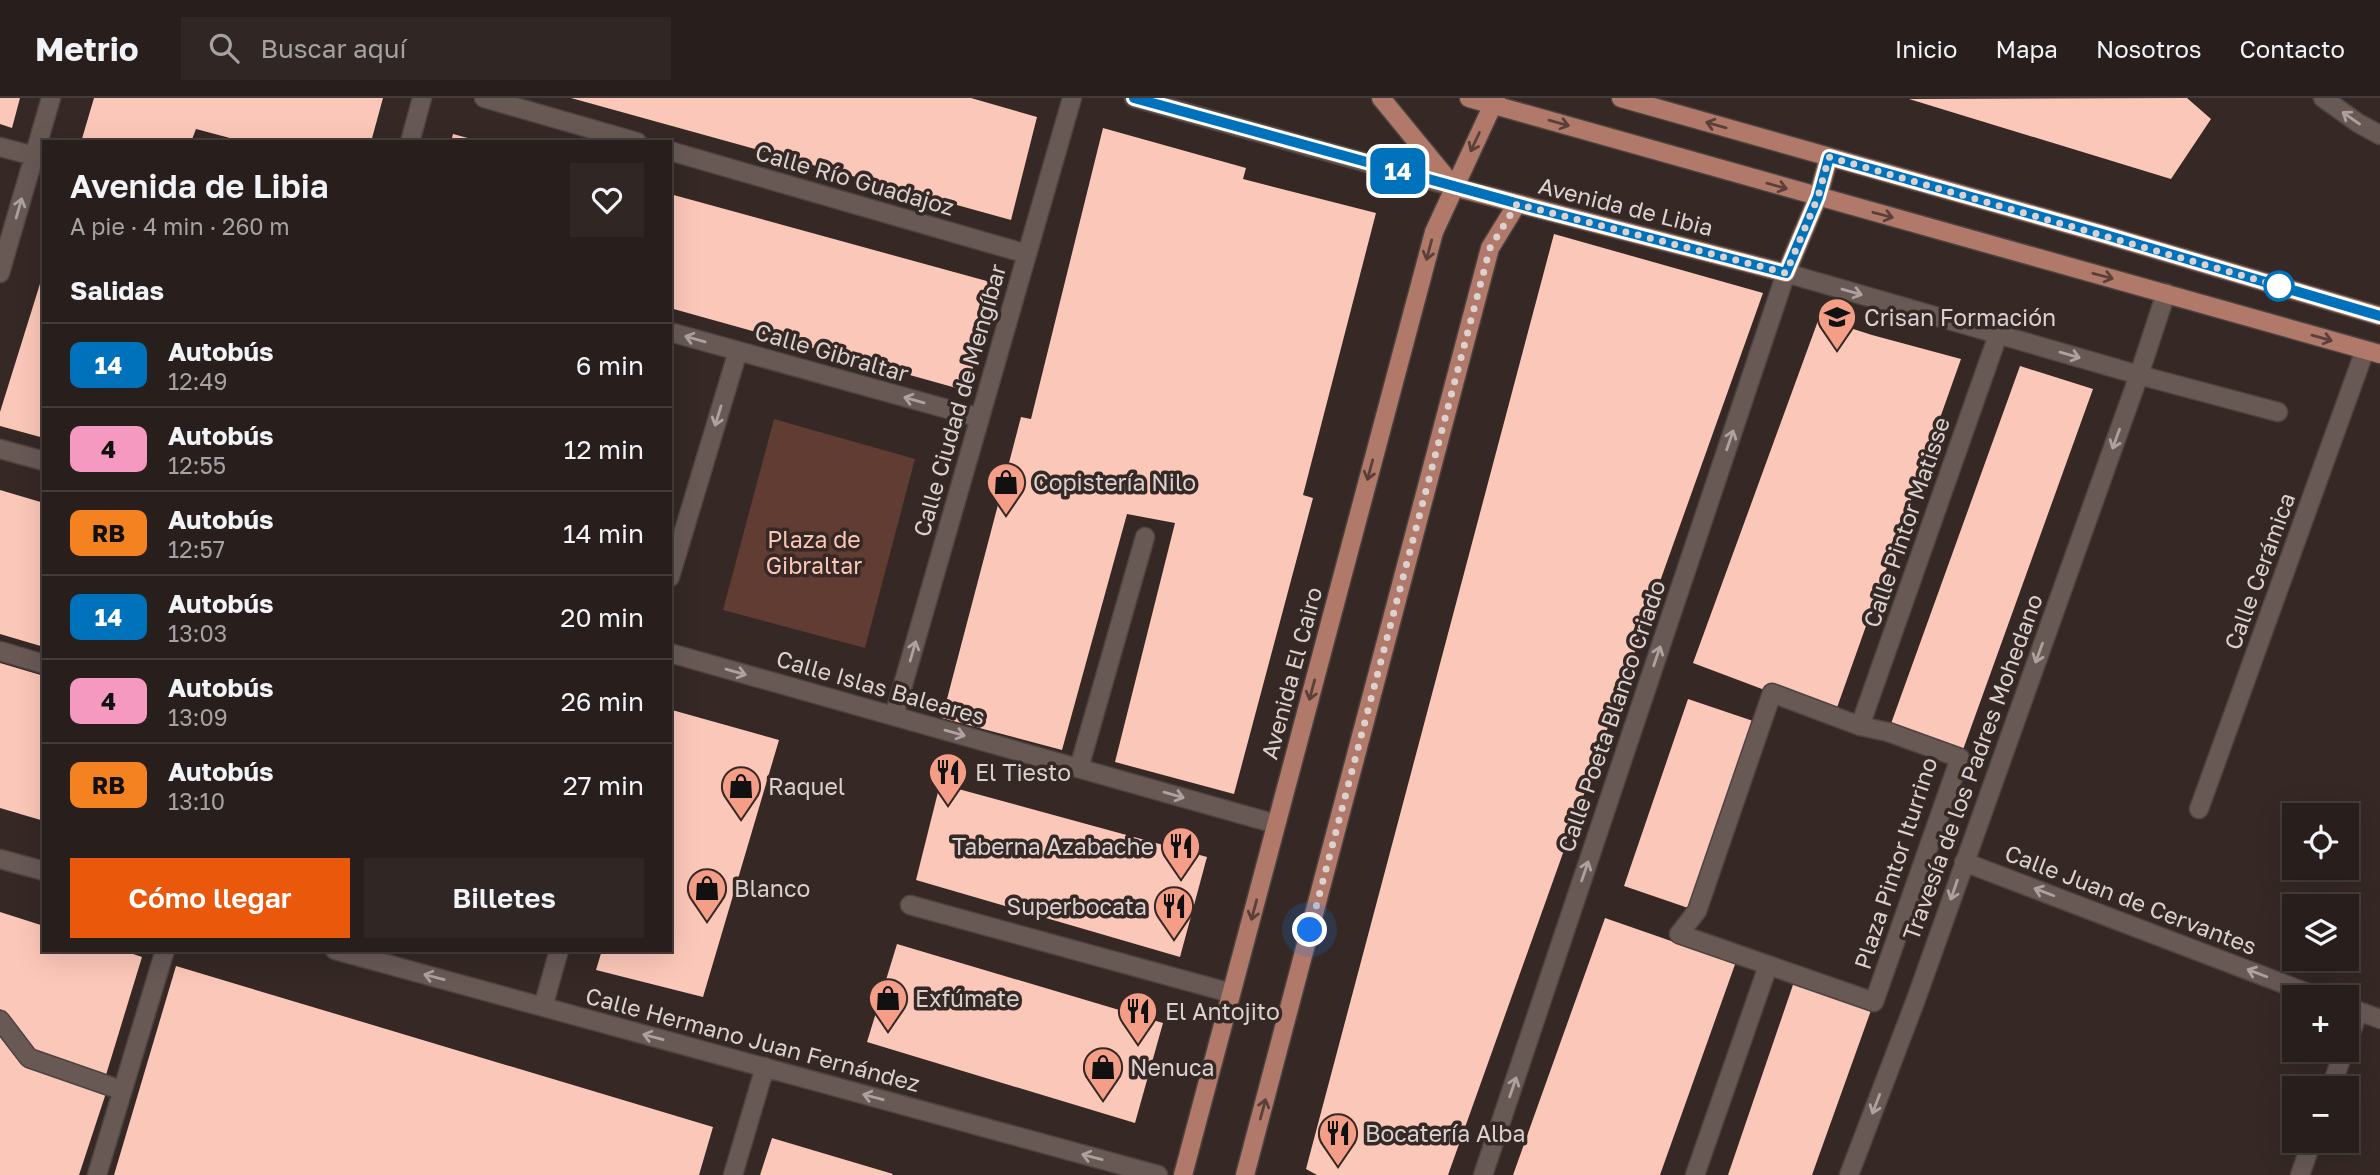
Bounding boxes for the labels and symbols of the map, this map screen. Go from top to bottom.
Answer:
one-way arrow [2342,111,2361,125]
one-way arrow [1547,117,1569,130]
one-way arrow [1705,118,1727,131]
one-way arrow [1468,131,1481,152]
street label: Calle Río Guadajoz [752,137,958,221]
line badge: 14 [1366,148,1430,194]
street label: Avenida de Libia [1536,171,1716,241]
one-way arrow [1766,180,1788,193]
one-way arrow [14,197,27,219]
one-way arrow [1872,210,1894,223]
one-way arrow [1422,238,1435,261]
street label: Calle Ciudad de Mengíbar [907,260,1011,540]
one-way arrow [2091,270,2114,283]
unlabelled marker [2264,271,2294,301]
one-way arrow [1840,286,1862,299]
school or university icon: Crisan Formación [1816,296,1858,351]
place label: Crisan Formación [1864,303,2056,331]
street label: Calle Gibraltar [752,317,912,387]
one-way arrow [684,332,707,345]
one-way arrow [2310,332,2332,345]
one-way arrow [2058,349,2081,362]
one-way arrow [903,393,926,406]
one-way arrow [711,405,724,427]
street label: Calle Pintor Matisse [1857,413,1955,631]
one-way arrow [2108,428,2121,449]
one-way arrow [1724,429,1737,451]
one-way arrow [1363,459,1376,481]
shop icon: Copistería Nilo [985,461,1027,516]
place label: Copistería Nilo [1033,468,1196,496]
street label: Calle Cerámica [2218,489,2300,653]
park label: Plaza de Gibraltar [766,525,862,579]
street label: Calle Poeta Blanco Criado [1551,576,1671,856]
street label: Avenida El Cairo [1255,584,1327,762]
street label: Travesía de los Padres Mohedano [1896,590,2048,944]
one-way arrow [907,640,920,663]
one-way arrow [2032,642,2044,664]
street label: Calle Islas Baleares [773,644,989,730]
one-way arrow [1652,645,1665,667]
one-way arrow [724,666,747,679]
one-way arrow [1305,678,1318,701]
one-way arrow [944,728,966,741]
restaurant icon: El Tiesto [927,751,969,806]
street label: Plaza Pintor Iturrino [1848,754,1942,972]
place label: El Tiesto [975,758,1071,786]
shop icon: Raquel [720,765,762,820]
place label: Raquel [768,772,845,800]
one-way arrow [1162,789,1185,802]
restaurant icon: Taberna Azabache [1160,825,1202,880]
place label: Taberna Azabache [952,832,1154,860]
street label: Calle Juan de Cervantes [2001,838,2261,960]
one-way arrow [1580,861,1592,883]
shop icon: Blanco [686,867,728,922]
place label: Blanco [734,874,810,902]
one-way arrow [1947,879,1959,901]
restaurant icon: Superbocata [1153,885,1195,940]
one-way arrow [2034,885,2056,898]
place label: Superbocata [1006,892,1147,920]
one-way arrow [1246,898,1259,920]
your location [1292,912,1327,947]
one-way arrow [2246,966,2268,979]
one-way arrow [423,970,445,983]
shop icon: Exfúmate [867,977,909,1032]
street label: Calle Hermano Juan Fernández [583,981,923,1097]
place label: Exfúmate [915,984,1020,1012]
restaurant icon: El Antojito [1117,990,1159,1045]
place label: El Antojito [1165,997,1280,1025]
one-way arrow [643,1030,665,1043]
shop icon: Nenuca [1082,1046,1124,1101]
place label: Nenuca [1130,1053,1214,1081]
one-way arrow [1507,1076,1520,1098]
one-way arrow [862,1090,885,1103]
one-way arrow [1868,1093,1881,1115]
one-way arrow [1257,1098,1270,1121]
restaurant icon: Bocatería Alba [1317,1112,1359,1167]
place label: Bocatería Alba [1365,1119,1525,1147]
one-way arrow [1082,1150,1104,1163]

